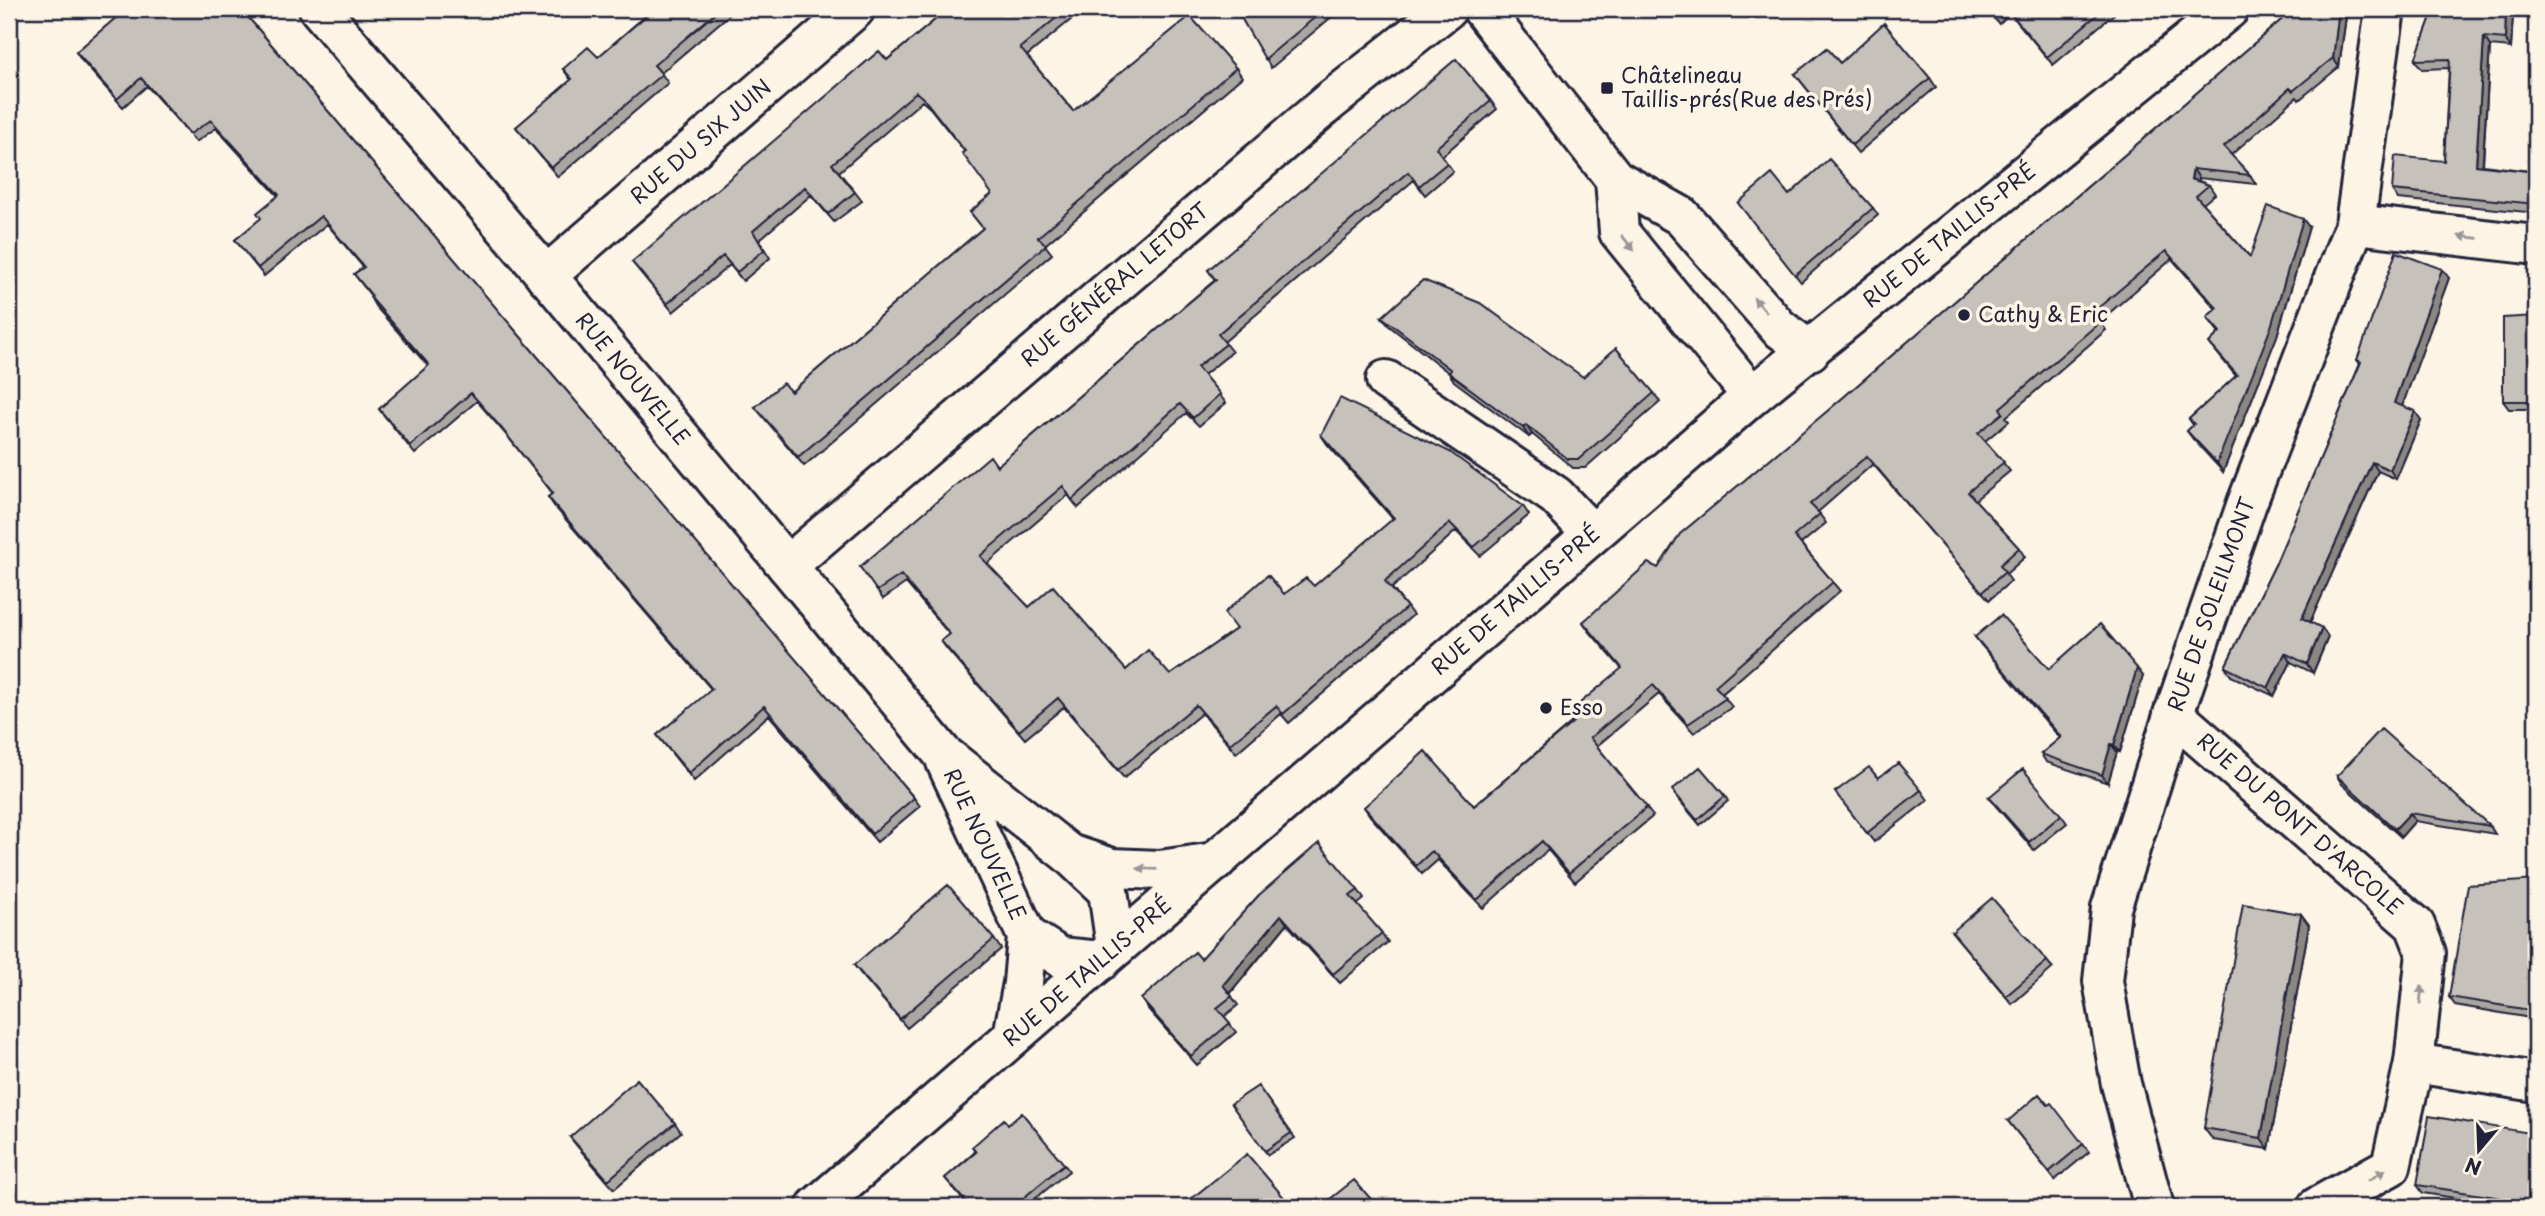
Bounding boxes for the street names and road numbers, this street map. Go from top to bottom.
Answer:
street label: RUE DU SIX JUIN [622,70,777,211]
street label: RUE DE TAILLIS-PRÉ [1855,154,2042,314]
street label: RUE GÉNÉRAL LETORT [1013,193,1215,373]
street label: RUE NOUVELLE [569,304,699,451]
street label: RUE DE SOLEILMONT [2158,492,2262,715]
street label: RUE DE TAILLIS-PRÉ [1423,517,1606,682]
street label: RUE DU PONT D'ARCOLE [2191,724,2411,922]
street label: RUE NOUVELLE [937,762,1035,925]
street label: RUE DE TAILLIS-PRÉ [994,888,1178,1053]

